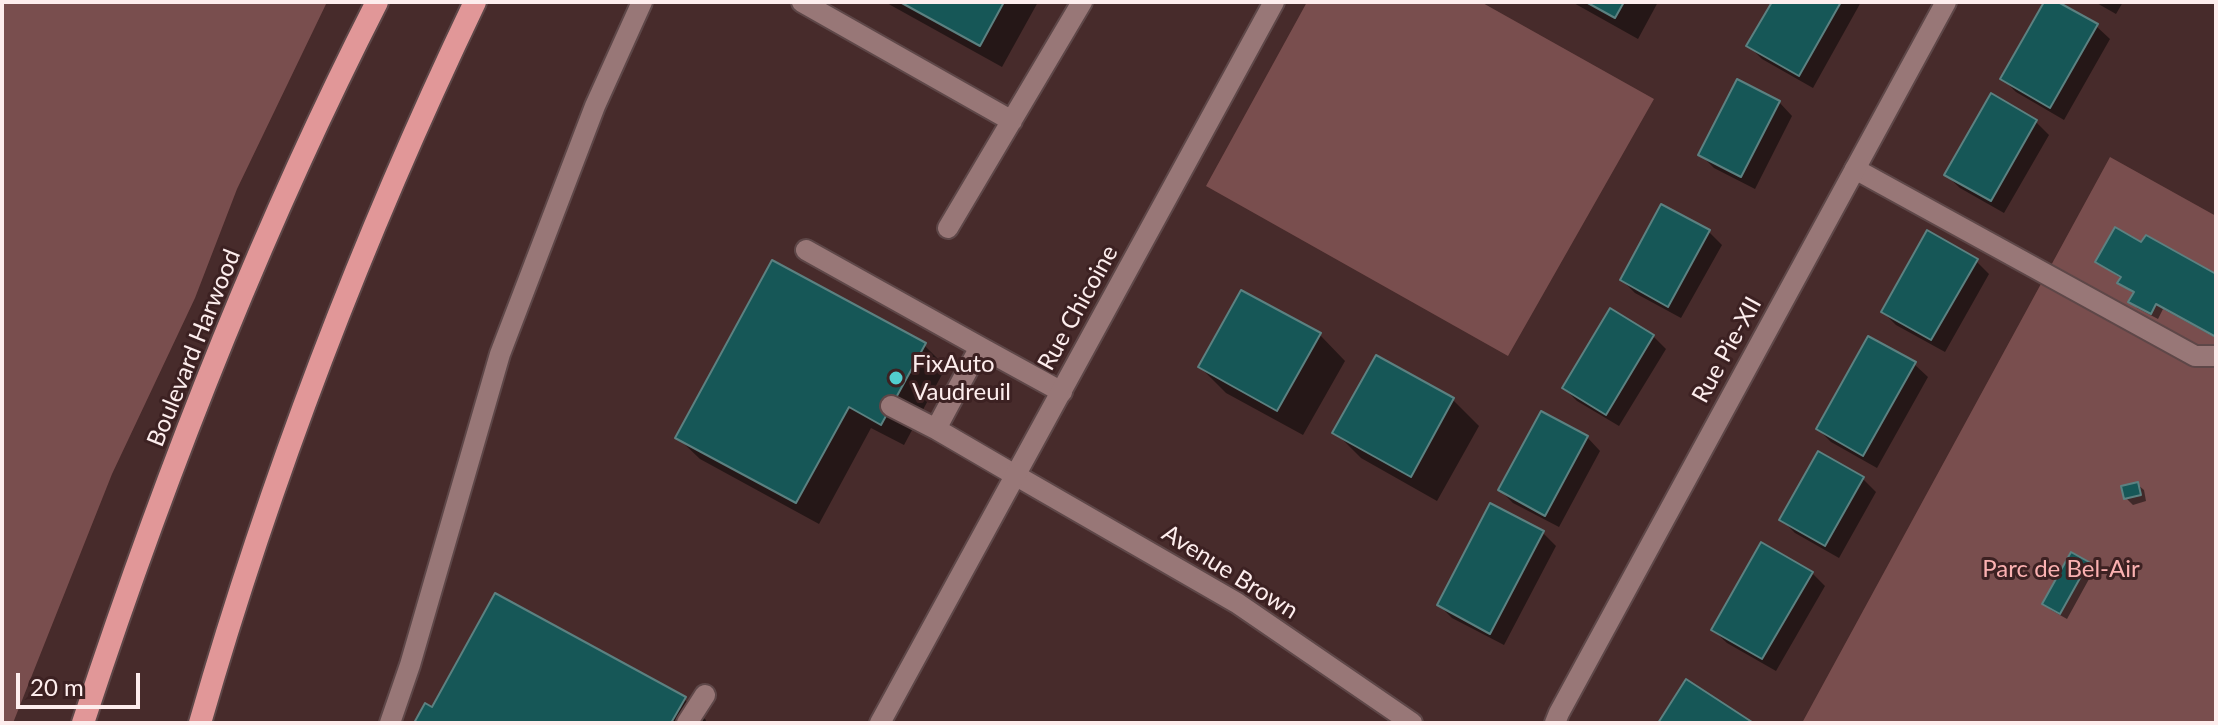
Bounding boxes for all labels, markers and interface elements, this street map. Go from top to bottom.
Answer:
street label: Rue Chicoine [1032,240,1124,376]
street label: Boulevard Harwood [141,245,247,451]
street label: Rue Pie-XII [1686,292,1768,408]
place label: FixAuto Vaudreuil [912,350,1011,406]
marker: FixAuto Vaudreuil [887,369,905,387]
street label: Avenue Brown [1157,519,1303,625]
park label: Parc de Bel-Air [1982,555,2140,583]
scale bar [20,657,144,707]
text: 20 m [30,672,84,701]

